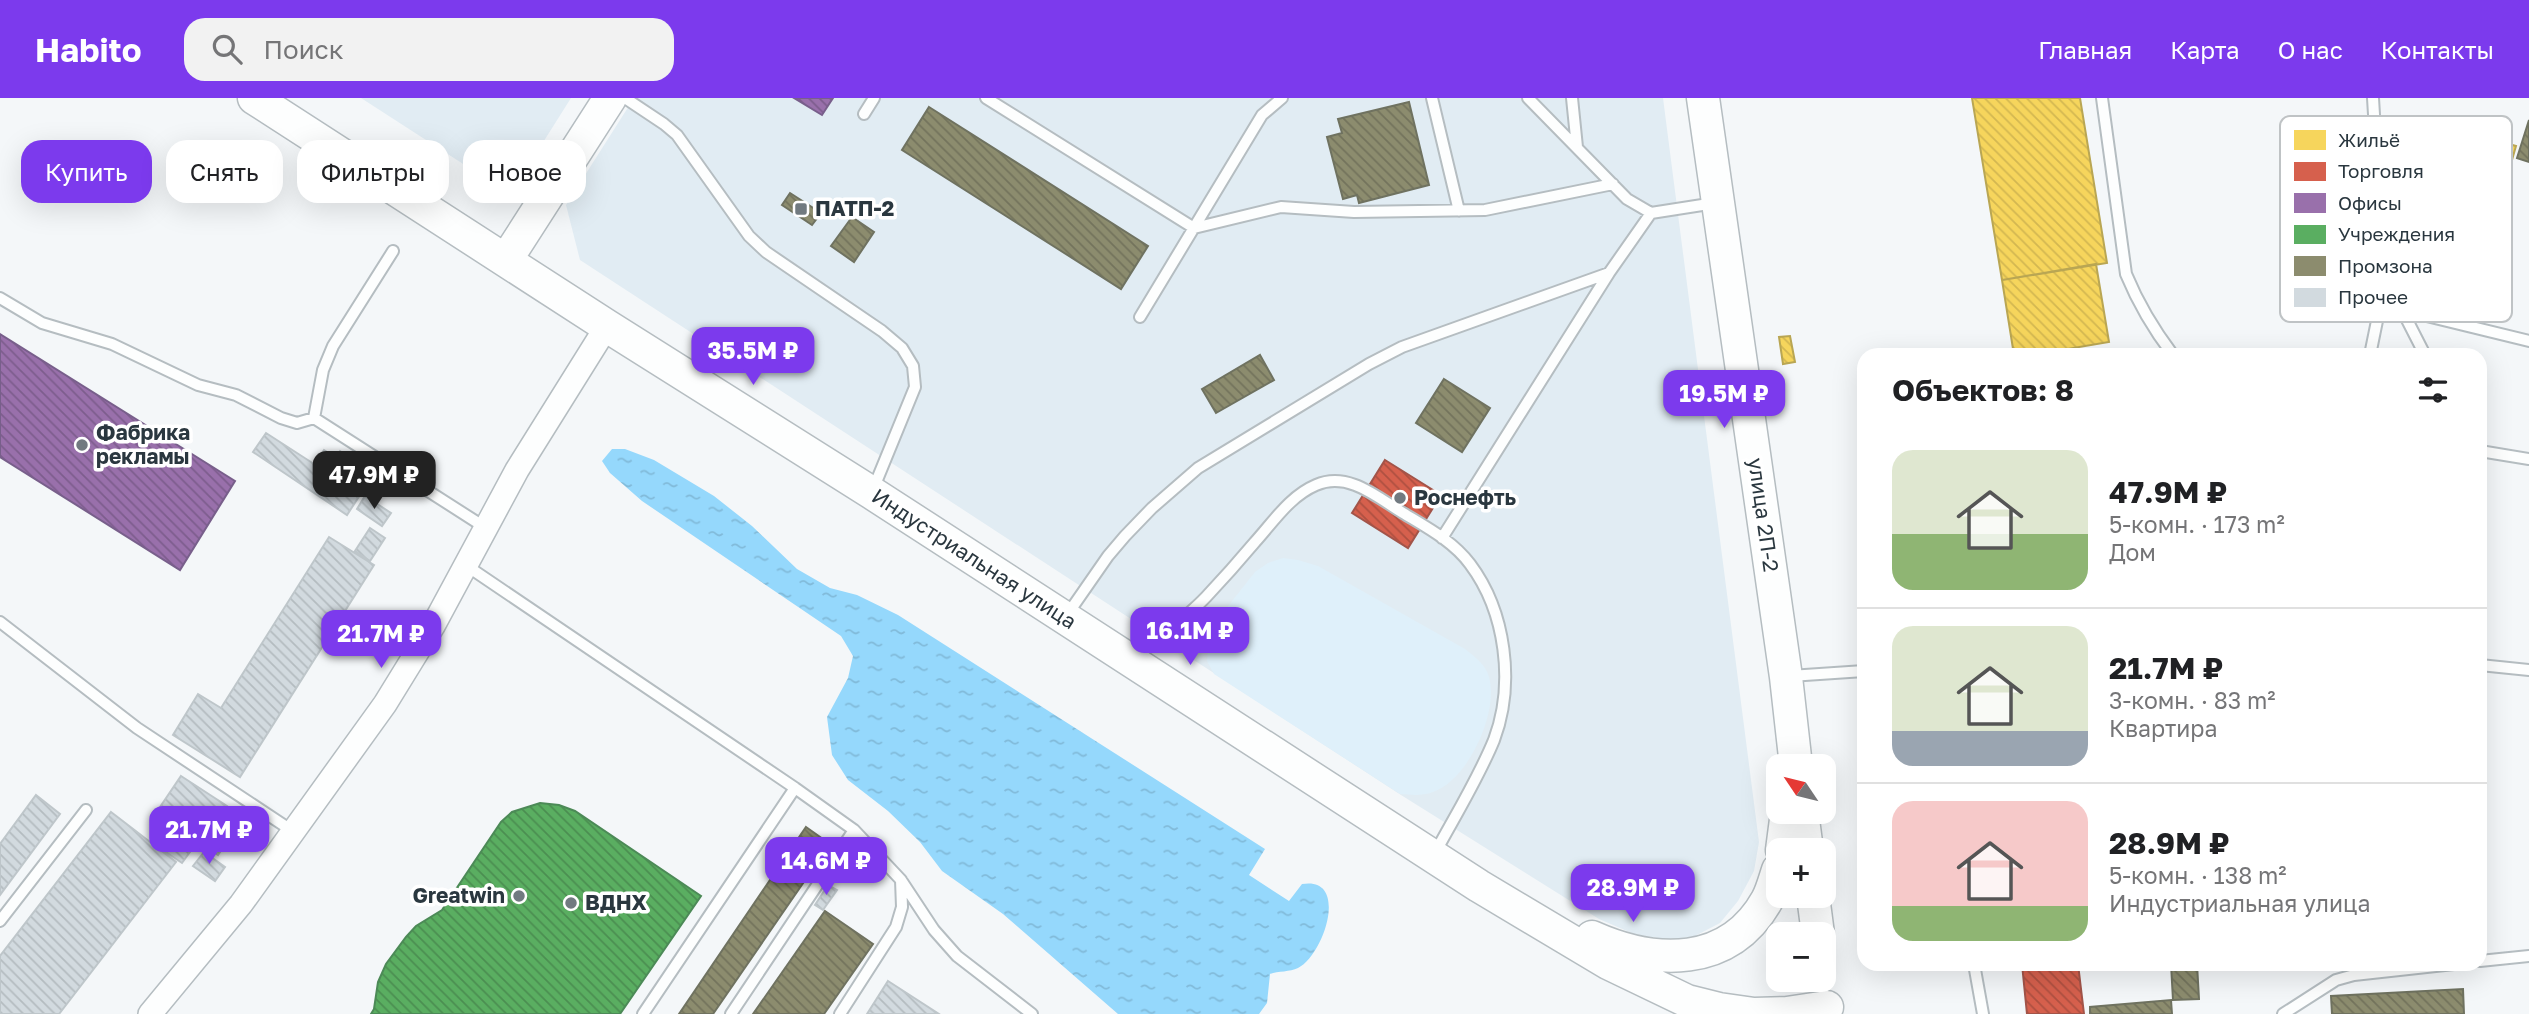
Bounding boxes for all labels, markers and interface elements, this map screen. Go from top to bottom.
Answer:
search box [184,18,674,81]
text: Habito [35,30,142,69]
icon: search [208,30,246,68]
text: Поиск [264,34,344,65]
text: Главная [2038,35,2132,64]
text: Карта [2170,35,2240,64]
text: О нас [2278,35,2343,64]
text: Контакты [2381,35,2494,64]
legend [2280,116,2512,322]
text: Жильё [2338,128,2400,151]
chip: Купить [21,140,152,203]
chip: Снять [166,140,283,203]
chip: Фильтры [297,140,449,203]
chip: Новое [463,140,586,203]
text: Торговля [2338,159,2424,182]
text: Офисы [2338,191,2402,214]
place label: ПАТП-2 [815,195,895,221]
marker: ПАТП-2 [793,201,809,217]
text: Учреждения [2338,222,2455,245]
text: Промзона [2338,254,2433,277]
text: Прочее [2338,285,2408,308]
pin: 35.5M ₽ [688,328,818,387]
text: 35.5M ₽ [707,336,799,364]
pin: 19.5M ₽ [1659,370,1789,430]
icon: filters [2414,371,2452,409]
text: Объектов: 8 [1892,372,2074,408]
text: 19.5M ₽ [1679,379,1769,407]
place label: Фабрика рекламы [96,419,190,469]
marker: Фабрика рекламы [74,437,90,453]
pin: 47.9M ₽ [309,452,439,511]
street label: улица 2П-2 [1743,456,1785,574]
text: 47.9M ₽ [329,460,419,488]
text: 47.9M ₽ [2109,474,2227,510]
icon: home [1948,478,2032,562]
street label: Индустриальная улица [867,482,1082,634]
place label: Роснефть [1414,484,1517,510]
marker: Роснефть [1392,490,1408,506]
text: 5-комн. · 173 m² [2109,510,2285,538]
text: Дом [2109,538,2156,566]
pin: 16.1M ₽ [1125,608,1255,667]
pin: 21.7M ₽ [316,610,446,670]
text: 16.1M ₽ [1146,616,1234,644]
text: 21.7M ₽ [337,619,425,647]
text: 21.7M ₽ [2109,650,2223,686]
icon: home [1948,654,2032,738]
text: 3-комн. · 83 m² [2109,686,2276,714]
text: Квартира [2109,714,2217,742]
north arrow [1766,754,1836,824]
map controls [1766,754,1836,992]
pin: 21.7M ₽ [144,806,274,866]
text: 21.7M ₽ [165,815,253,843]
text: 28.9M ₽ [2109,825,2230,861]
icon: home [1948,829,2032,913]
pin: 14.6M ₽ [761,838,891,897]
button: + [1766,838,1836,908]
text: 14.6M ₽ [781,846,871,874]
text: 5-комн. · 138 m² [2109,861,2287,889]
pin: 28.9M ₽ [1568,864,1698,924]
text: 28.9M ₽ [1587,873,1679,901]
place label: Greatwin [413,882,505,908]
marker: Greatwin [511,888,527,904]
place label: ВДНХ [585,889,647,915]
text: Индустриальная улица [2109,889,2370,917]
marker: ВДНХ [563,895,579,911]
button: − [1766,922,1836,992]

